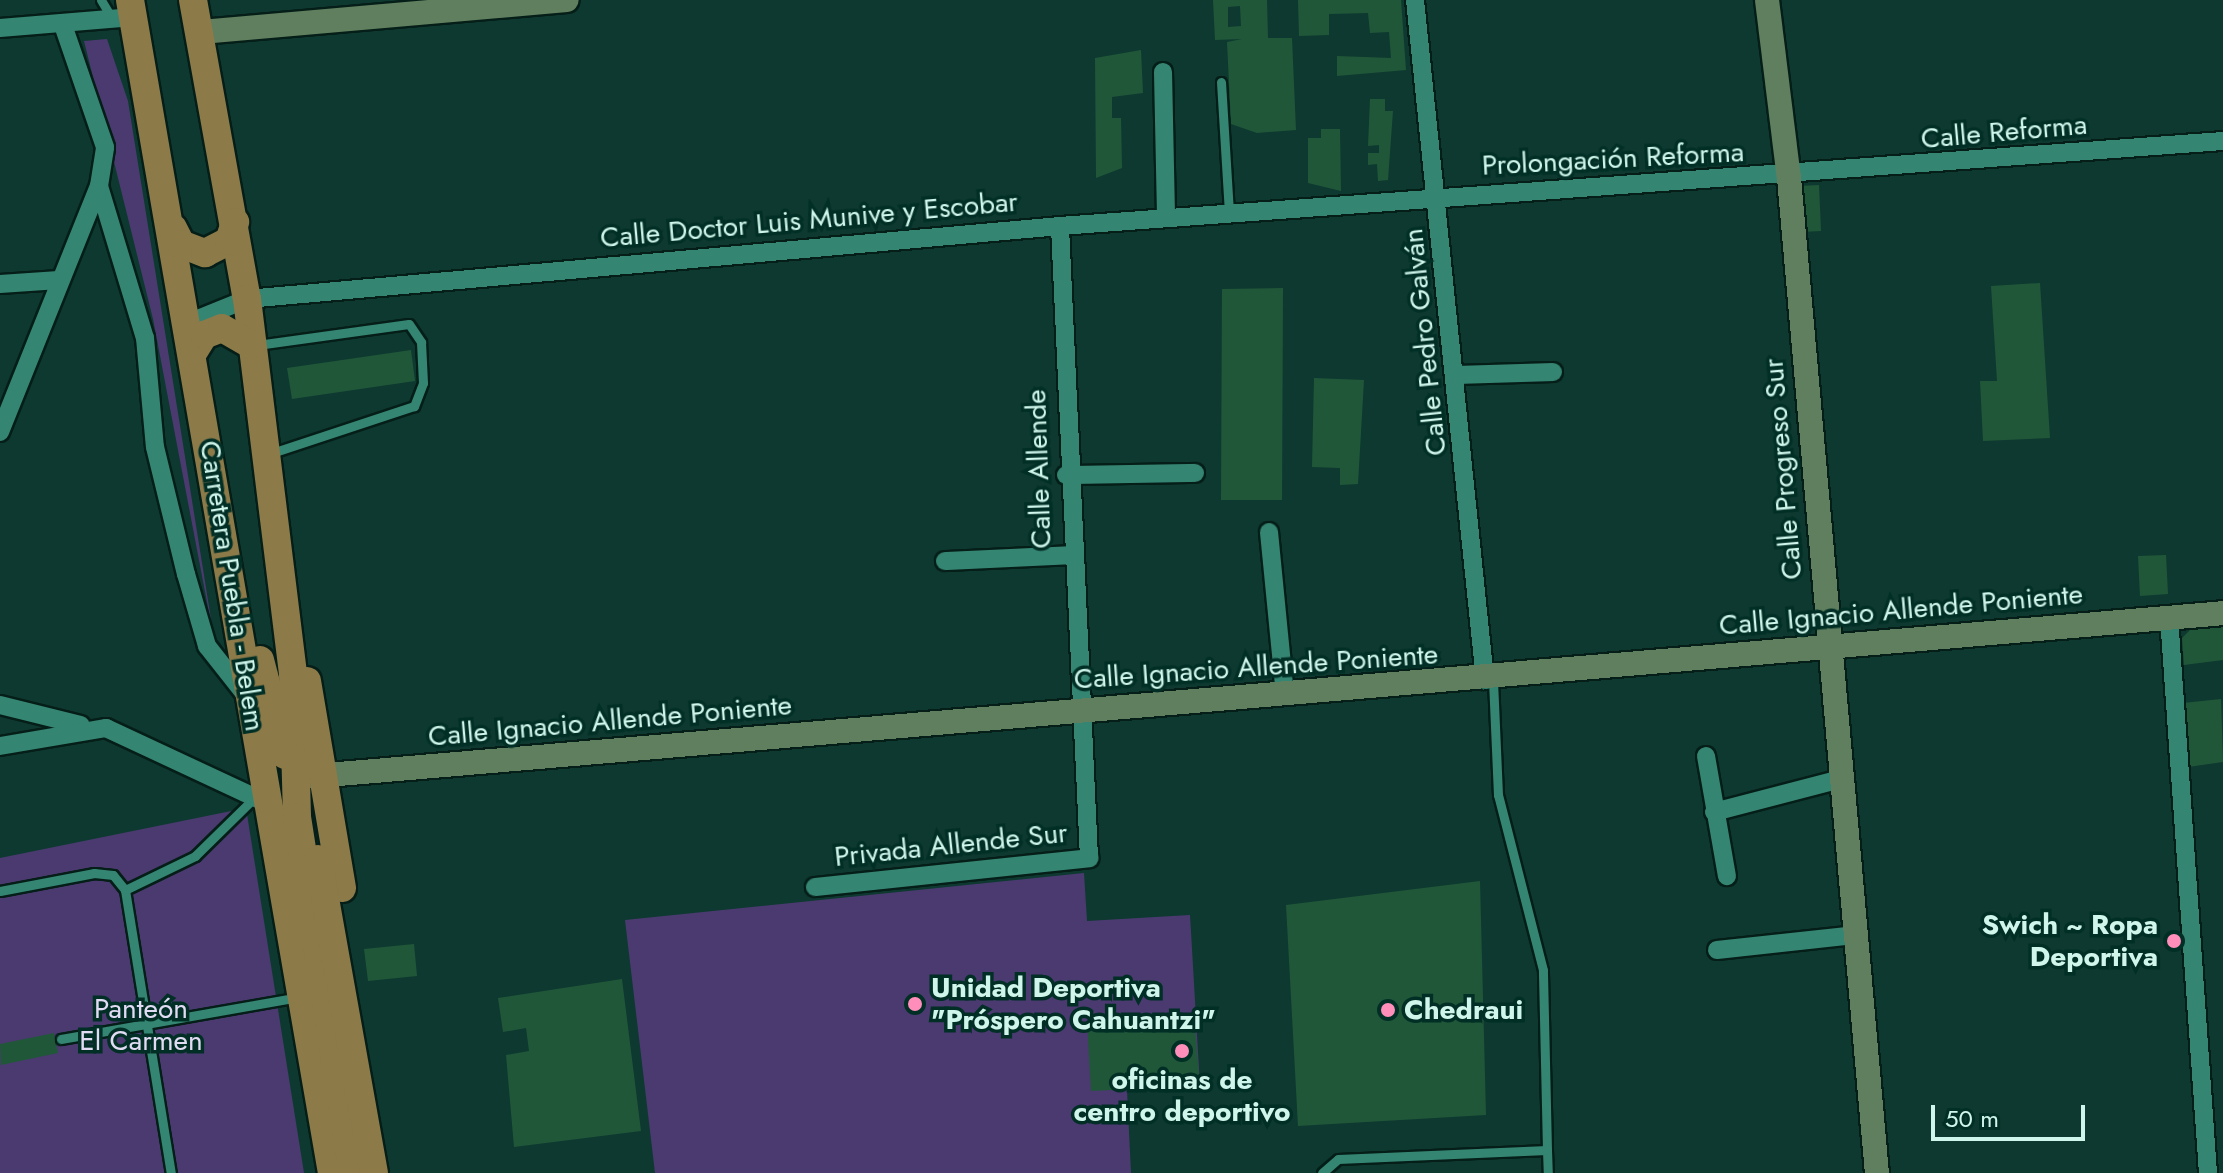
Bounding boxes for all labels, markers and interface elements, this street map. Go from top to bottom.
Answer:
street label: Calle Reforma [1920,108,2088,156]
street label: Prolongación Reforma [1481,135,1745,183]
street label: Calle Doctor Luis Munive y Escobar [599,185,1019,255]
street label: Calle Pedro Galván [1396,227,1454,457]
street label: Calle Progreso Sur [1757,357,1809,581]
street label: Calle Allende [1019,389,1059,549]
street label: Carretera Puebla - Belem [192,438,272,734]
street label: Calle Ignacio Allende Poniente [1718,577,2084,643]
street label: Calle Ignacio Allende Poniente [1073,638,1439,696]
street label: Calle Ignacio Allende Poniente [427,688,793,754]
street label: Privada Allende Sur [833,816,1069,874]
place label: Swich ~ Ropa Deportiva [1982,908,2158,974]
marker: Swich ~ Ropa Deportiva [2165,932,2183,950]
place label: Unidad Deportiva "Próspero Cahuantzi" [931,971,1216,1037]
park label: Panteón El Carmen [79,992,203,1058]
place label: Chedraui [1404,993,1523,1027]
marker: Unidad Deportiva "Próspero Cahuantzi" [906,995,924,1013]
marker: Chedraui [1379,1001,1397,1019]
marker: oficinas de centro deportivo [1173,1042,1191,1060]
place label: oficinas de centro deportivo [1074,1063,1290,1129]
scale bar [1935,1089,2089,1139]
text: 50 m [1945,1101,1999,1136]

